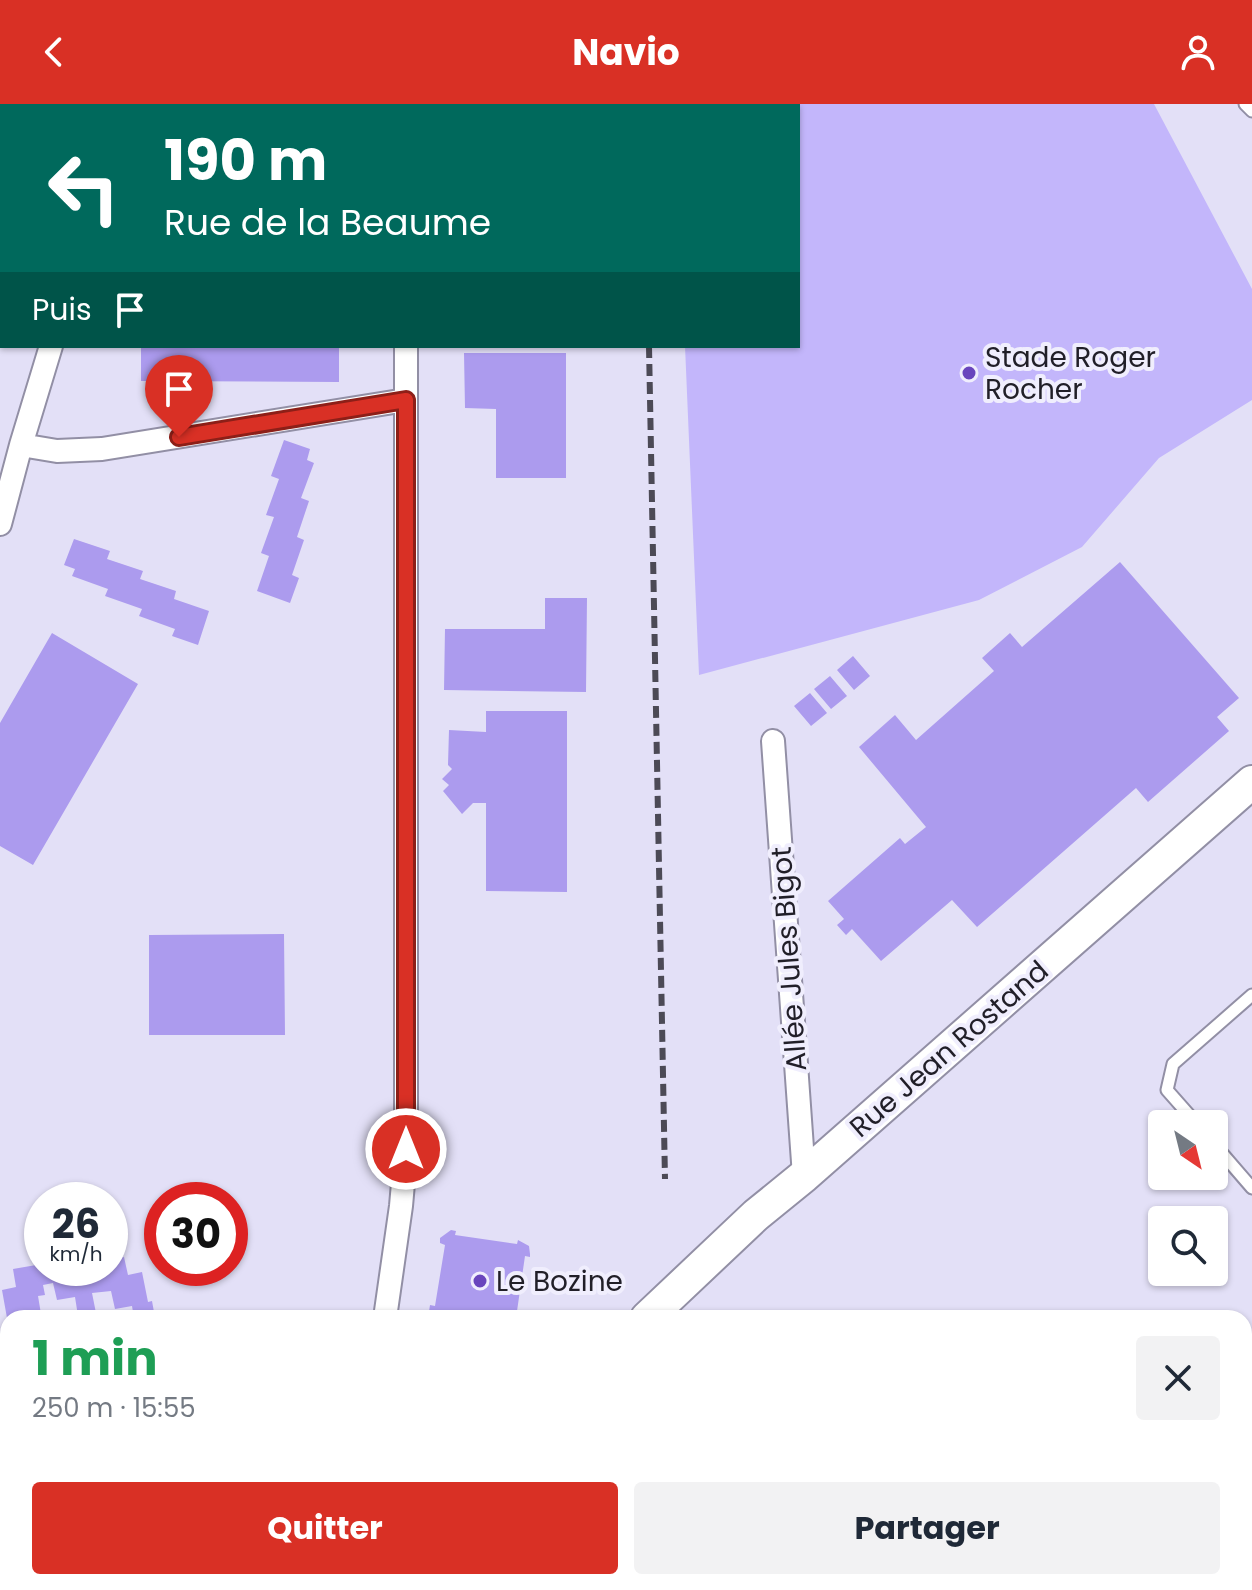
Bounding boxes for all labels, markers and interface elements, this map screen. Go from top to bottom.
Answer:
text: Navio [572,27,680,78]
icon: back [32,30,76,74]
icon: person [1176,30,1220,74]
text: 190 m [164,121,327,200]
icon: left [32,136,136,240]
text: Rue de la Beaume [164,197,491,248]
text: Puis [32,288,92,331]
icon: arrive [108,288,152,332]
place label: Stade Roger Rocher [985,338,1156,409]
pin [145,355,213,437]
marker: Stade Roger Rocher [960,364,978,382]
icon: arrive [157,367,201,411]
street label: Allée Jules Bigot [762,845,816,1073]
street label: Rue Jean Rostand [841,952,1057,1146]
position arrow [364,1107,448,1191]
north arrow [1148,1110,1228,1190]
map controls [1148,1110,1228,1286]
speed limit sign: 30 [144,1182,248,1286]
text: 26 [52,1196,100,1252]
button: search [1148,1206,1228,1286]
text: km/h [49,1240,103,1268]
place label: Le Bozine [496,1262,623,1301]
marker: Le Bozine [471,1272,489,1290]
text: 1 min [32,1325,158,1392]
button: close [1136,1336,1220,1420]
text: 250 m · 15:55 [32,1390,196,1426]
button: Quitter [32,1482,618,1574]
button: Partager [634,1482,1220,1574]

